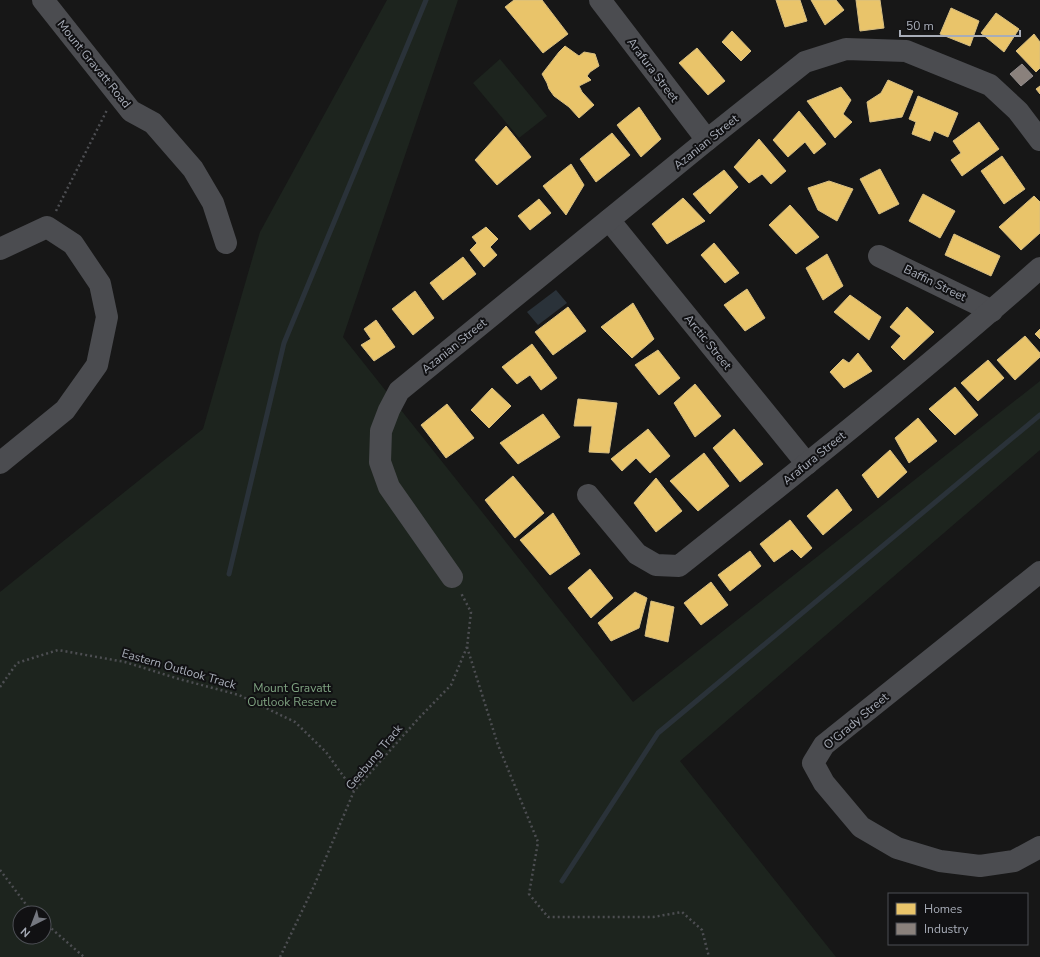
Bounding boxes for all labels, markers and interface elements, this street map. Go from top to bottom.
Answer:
scale bar [900,12,1020,38]
street label: Mount Gravatt Road [54,17,134,111]
text: 50 m [906,18,934,34]
street label: Arafura Street [624,35,683,106]
street label: Azanian Street [670,110,742,173]
street label: Baffin Street [901,261,970,305]
street label: Arctic Street [681,311,736,374]
street label: Azanian Street [418,314,490,377]
street label: Arafura Street [779,427,849,488]
street label: Eastern Outlook Track [120,645,239,693]
park label: Mount Gravatt Outlook Reserve [247,680,337,710]
street label: O'Grady Street [820,689,892,753]
street label: Geebung Track [342,720,407,793]
legend [888,893,1028,945]
text: Homes [924,901,962,917]
north arrow [12,905,52,945]
text: Industry [924,921,969,937]
text: N [18,924,34,940]

